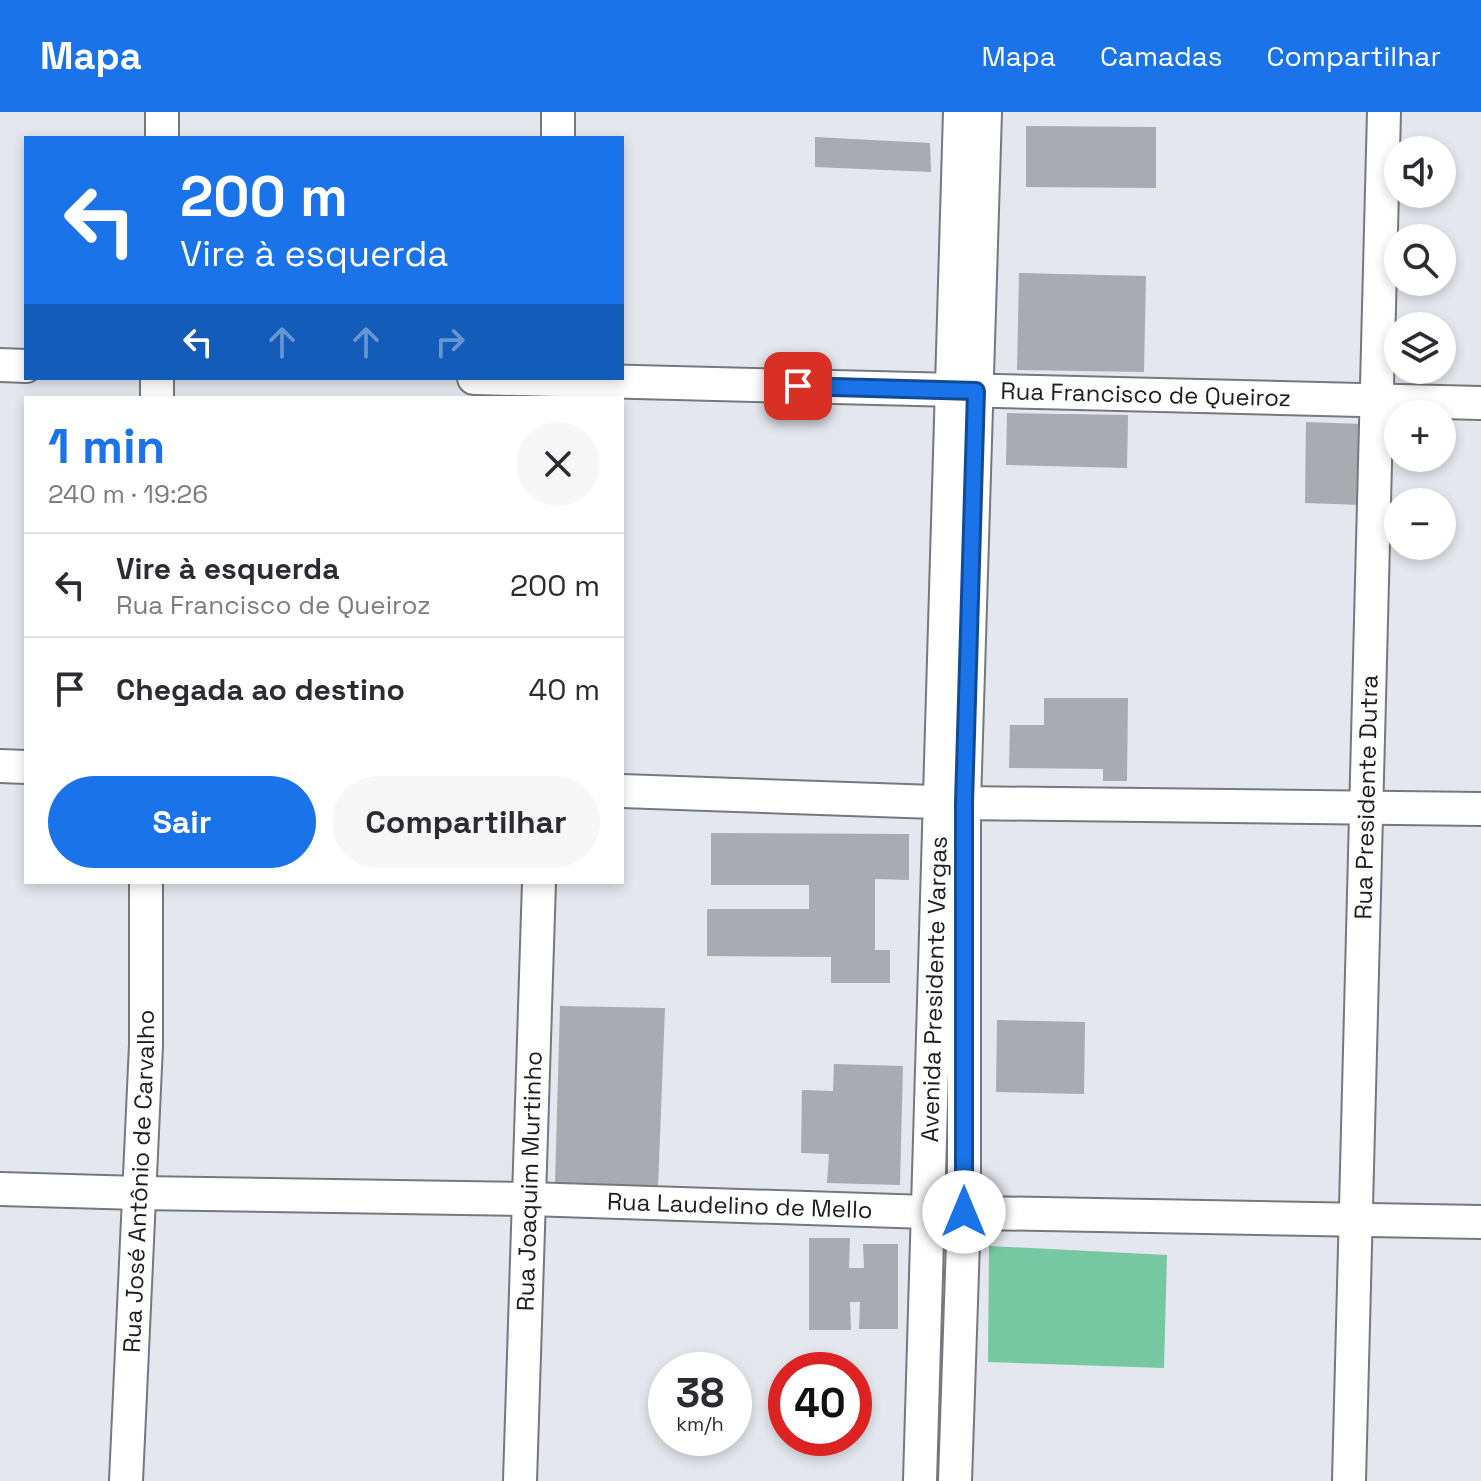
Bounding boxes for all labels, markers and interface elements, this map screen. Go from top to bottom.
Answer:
text: Mapa [40,32,142,80]
text: Mapa [981,38,1056,74]
text: Camadas [1100,38,1223,74]
text: Compartilhar [1267,38,1441,74]
map controls [1384,136,1456,560]
button: sound [1384,136,1456,208]
text: 200 m [180,161,348,232]
icon: left [48,168,152,272]
button: search [1384,224,1456,296]
text: Vire à esquerda [180,231,448,277]
button: layers [1384,312,1456,384]
icon: left [176,320,220,364]
icon: ahead [260,320,304,364]
icon: ahead [344,320,388,364]
icon: right [428,320,472,364]
pin [764,352,832,420]
icon: arrive [776,364,820,408]
street label: Rua Francisco de Queiroz [1000,375,1291,413]
button: + [1384,400,1456,472]
text: 1 min [48,416,165,477]
button: close [516,422,600,506]
text: 240 m · 19:26 [48,477,208,511]
button: − [1384,488,1456,560]
text: Vire à esquerda [116,549,340,588]
icon: left [48,563,92,607]
text: 200 m [510,566,600,605]
text: Rua Francisco de Queiroz [116,588,431,622]
icon: arrive [48,667,92,711]
text: Chegada ao destino [116,670,405,709]
text: 40 m [529,670,600,709]
street label: Rua Presidente Dutra [1347,674,1385,920]
button: Sair [48,776,316,868]
button: Compartilhar [332,776,600,868]
street label: Avenida Presidente Vargas [914,836,954,1143]
street label: Rua José Antônio de Carvalho [116,1010,161,1354]
street label: Rua Joaquim Murtinho [509,1050,549,1312]
position arrow [922,1170,1006,1254]
street label: Rua Laudelino de Mello [606,1186,873,1225]
speed limit sign: 40 [768,1352,872,1456]
text: 38 [676,1368,724,1419]
text: km/h [676,1411,724,1437]

